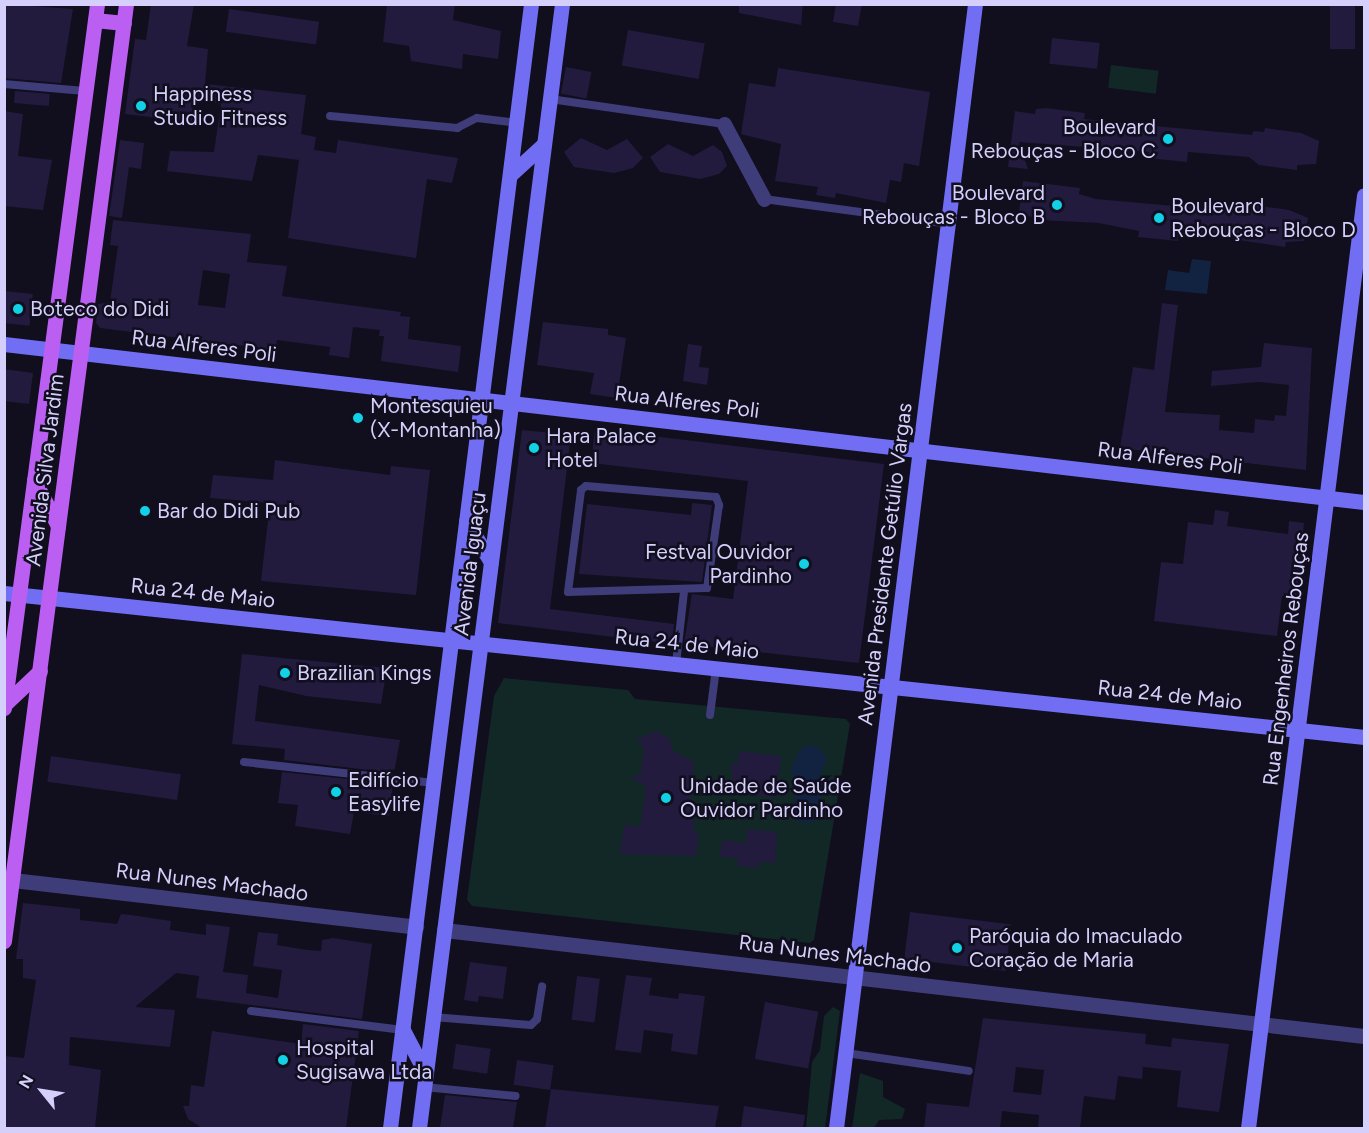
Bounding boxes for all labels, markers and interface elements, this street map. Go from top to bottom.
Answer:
place label: Happiness Studio Fitness [153,81,287,131]
marker: Happiness Studio Fitness [134,99,148,113]
place label: Boulevard Rebouças - Bloco C [971,114,1156,164]
marker: Boulevard Rebouças - Bloco C [1161,132,1175,146]
place label: Boulevard Rebouças - Bloco B [862,180,1045,230]
place label: Boulevard Rebouças - Bloco D [1171,193,1356,243]
marker: Boulevard Rebouças - Bloco B [1050,198,1064,212]
marker: Boulevard Rebouças - Bloco D [1152,211,1166,225]
place label: Boteco do Didi [30,296,169,322]
marker: Boteco do Didi [11,302,25,316]
street label: Rua Alferes Poli [130,325,278,367]
street label: Avenida Silva Jardim [21,372,69,568]
street label: Rua Alferes Poli [613,381,761,423]
place label: Montesquieu (X-Montanha) [370,393,501,443]
street label: Avenida Presidente Getúlio Vargas [853,401,917,727]
marker: Montesquieu (X-Montanha) [351,411,365,425]
place label: Hara Palace Hotel [546,423,656,473]
street label: Rua Alferes Poli [1096,437,1244,479]
marker: Hara Palace Hotel [527,441,541,455]
street label: Avenida Iguaçu [449,491,491,637]
place label: Bar do Didi Pub [157,498,300,524]
marker: Bar do Didi Pub [138,504,152,518]
street label: Rua Engenheiros Rebouças [1258,531,1314,787]
place label: Festval Ouvidor Pardinho [645,539,792,589]
marker: Festval Ouvidor Pardinho [797,557,811,571]
street label: Rua 24 de Maio [129,573,277,613]
street label: Rua 24 de Maio [613,624,761,664]
place label: Brazilian Kings [297,660,431,686]
marker: Brazilian Kings [278,666,292,680]
street label: Rua 24 de Maio [1096,675,1244,715]
place label: Edifício Easylife [348,767,421,817]
place label: Unidade de Saúde Ouvidor Pardinho [680,773,851,823]
marker: Edifício Easylife [329,785,343,799]
marker: Unidade de Saúde Ouvidor Pardinho [657,789,675,807]
street label: Rua Nunes Machado [114,858,310,906]
place label: Paróquia do Imaculado Coração de Maria [969,923,1182,973]
street label: Rua Nunes Machado [737,930,933,978]
marker: Paróquia do Imaculado Coração de Maria [950,941,964,955]
place label: Hospital Sugisawa Ltda [296,1035,432,1085]
marker: Hospital Sugisawa Ltda [274,1051,292,1069]
north arrow [12,1061,72,1121]
text: N [15,1072,37,1092]

